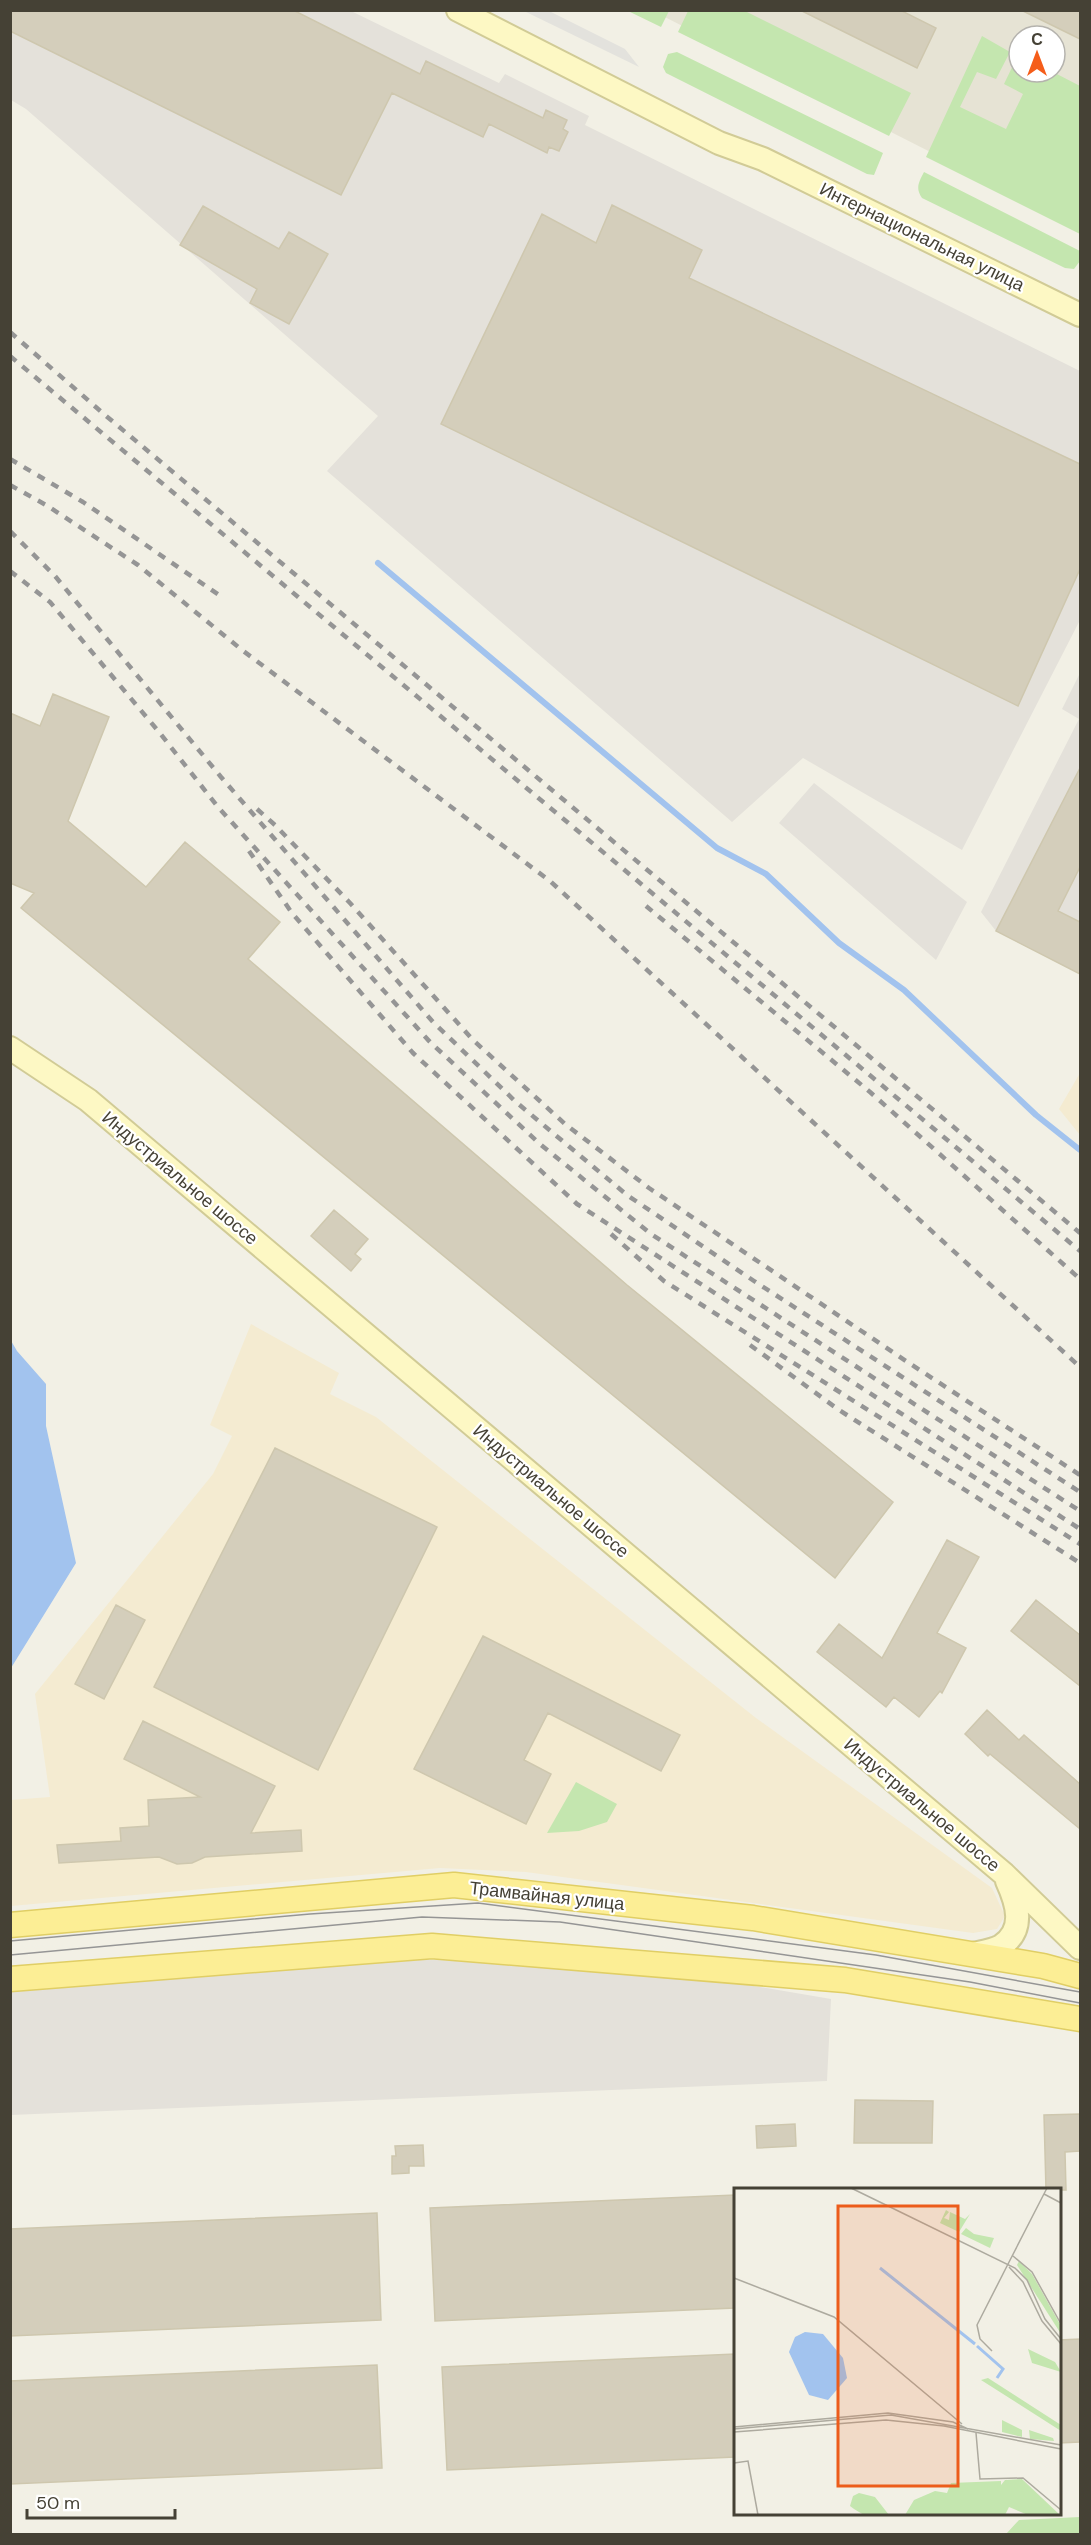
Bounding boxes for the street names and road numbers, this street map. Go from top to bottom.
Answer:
street label: Интернациональная улица [816,177,1029,298]
street label: Индустриальное шоссе [97,1106,263,1250]
street label: Индустриальное шоссе [468,1419,634,1563]
street label: Индустриальное шоссе [839,1733,1005,1877]
street label: Трамвайная улица [468,1876,627,1916]

